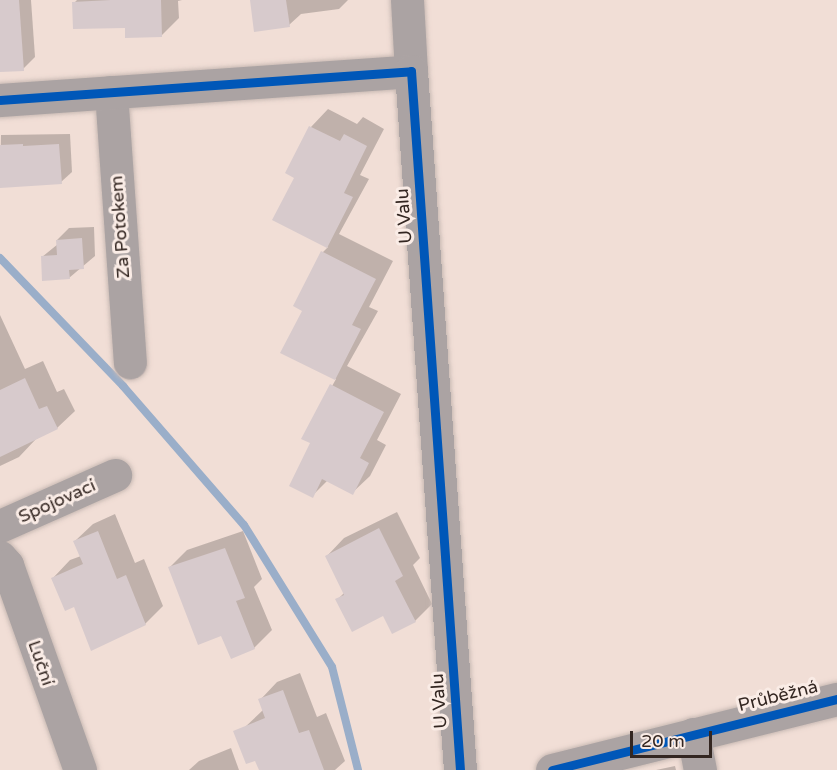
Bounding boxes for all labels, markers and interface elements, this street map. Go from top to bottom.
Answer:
street label: Za Potokem [106,175,134,279]
street label: U Valu [391,188,417,244]
street label: Spojovací [15,474,99,528]
street label: Luční [23,638,59,688]
street label: U Valu [426,673,452,729]
street label: Průběžná [736,676,820,716]
scale bar [633,719,716,757]
text: 20 m [641,730,685,752]

